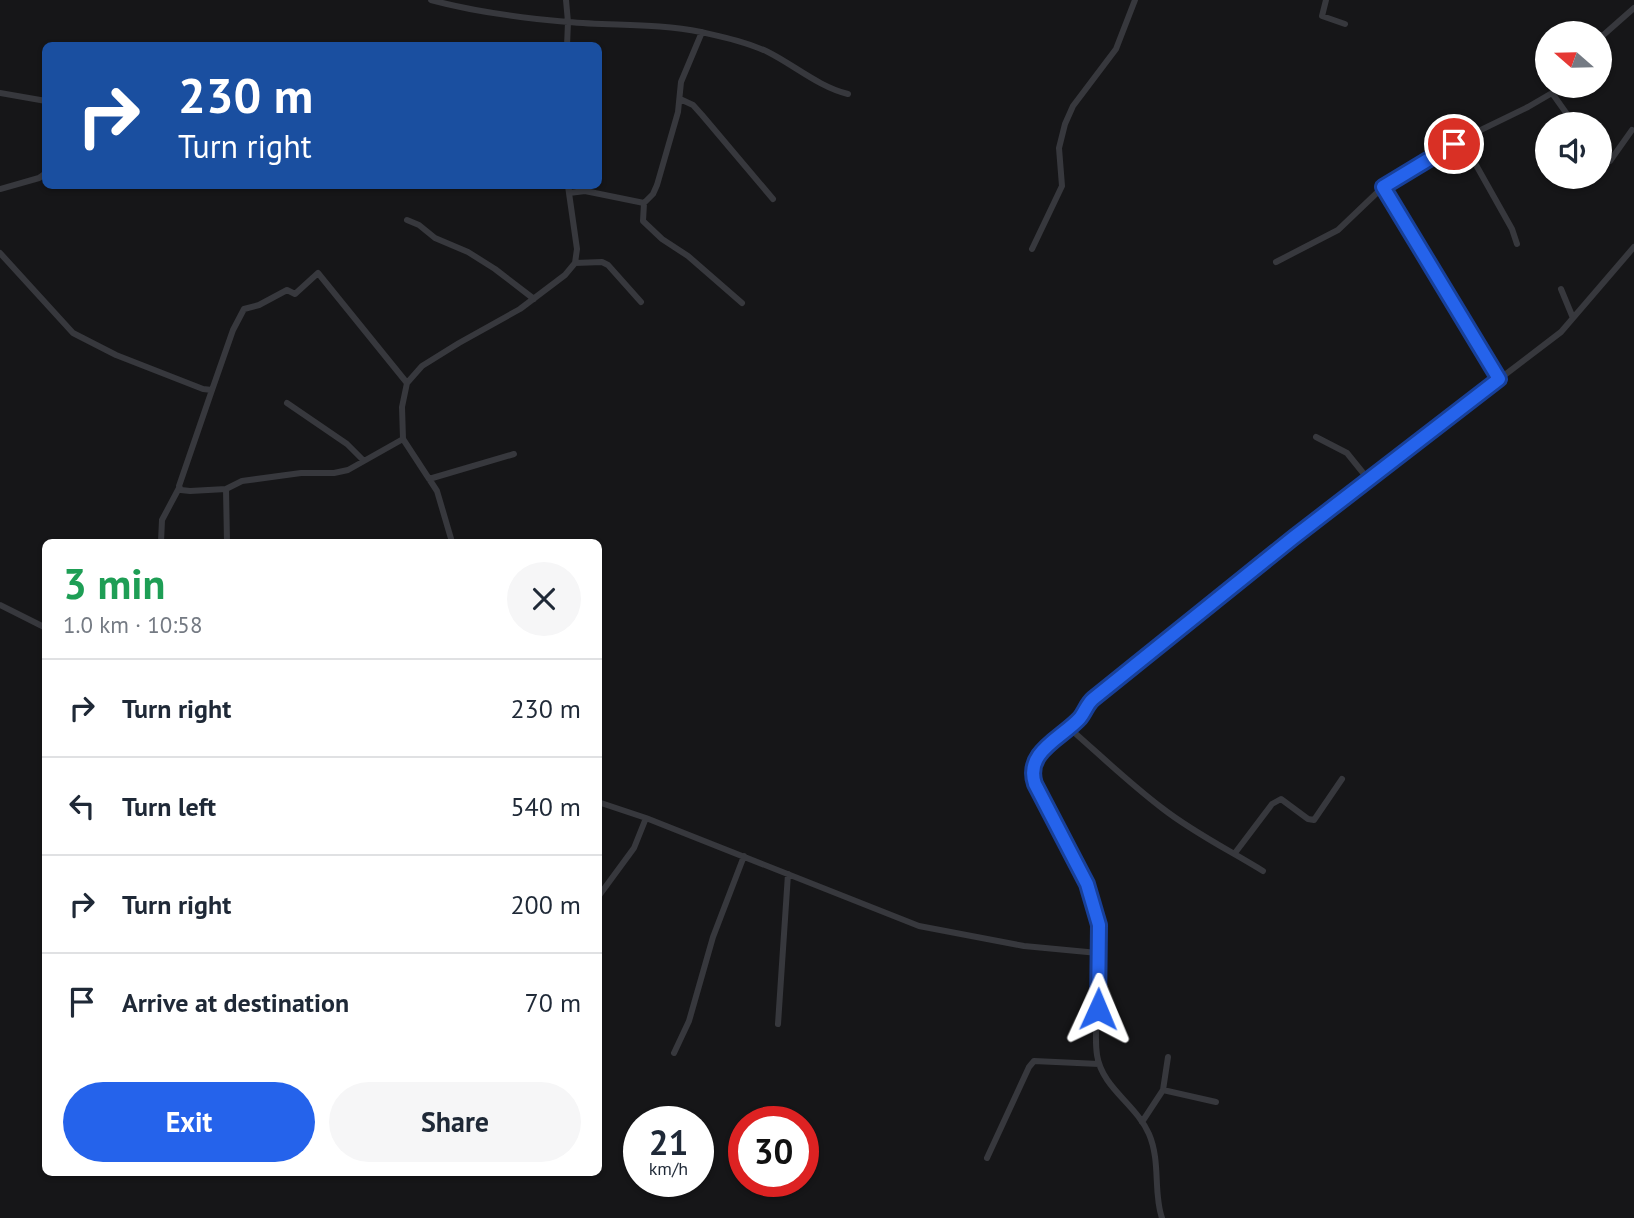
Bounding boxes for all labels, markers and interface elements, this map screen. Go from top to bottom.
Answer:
north arrow [1535,21,1612,98]
map controls [1535,21,1612,189]
text: 230 m [178,63,313,127]
icon: right [63,70,154,161]
button: sound [1535,112,1612,189]
pin [1424,114,1484,174]
text: Turn right [178,125,312,167]
icon: arrive [1435,125,1473,163]
text: 3 min [63,556,165,611]
button: close [507,562,581,636]
text: 1.0 km · 10:58 [63,610,202,639]
icon: right [63,689,101,727]
text: Turn right [122,692,231,725]
text: 230 m [510,692,581,725]
icon: left [63,787,101,825]
text: Turn left [122,790,216,823]
text: 540 m [510,790,581,823]
icon: right [63,885,101,923]
text: Turn right [122,888,231,921]
text: 200 m [510,888,581,921]
position arrow [1061,972,1135,1046]
icon: arrive [63,983,101,1021]
text: Arrive at destination [122,986,349,1019]
text: 70 m [525,986,581,1019]
button: Exit [63,1082,315,1162]
button: Share [329,1082,581,1162]
speed limit sign: 30 [728,1106,819,1197]
text: 21 [649,1119,688,1165]
text: km/h [649,1157,688,1180]

